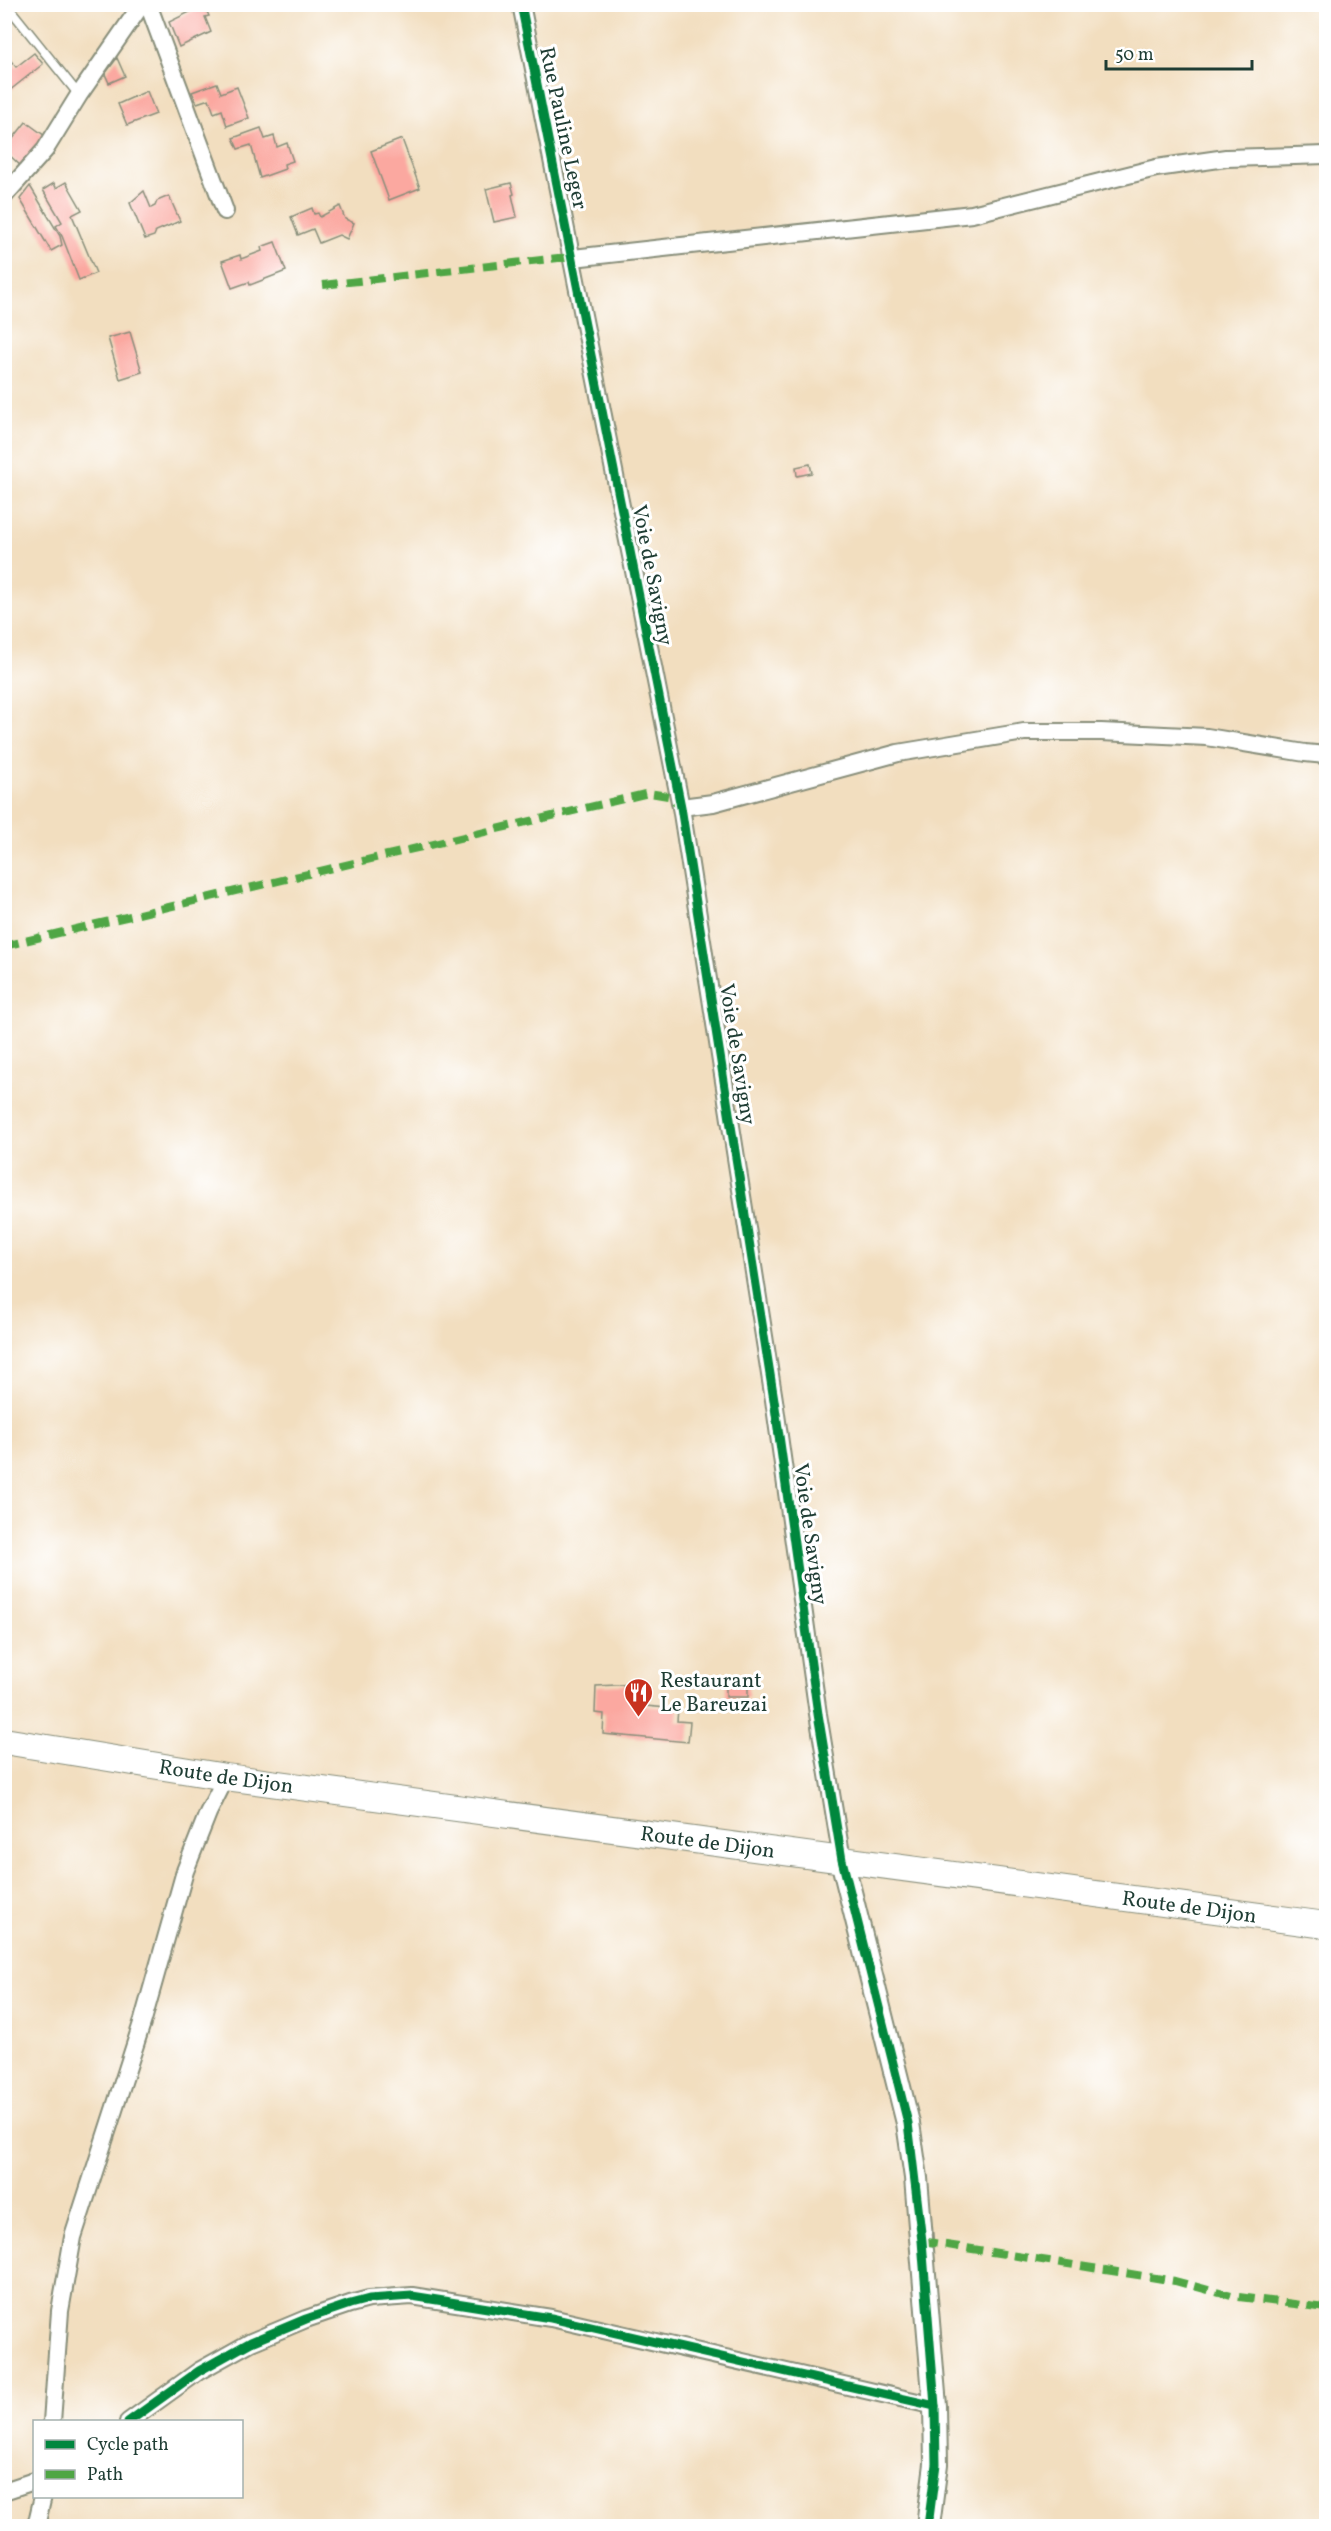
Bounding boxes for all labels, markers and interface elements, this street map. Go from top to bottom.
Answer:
scale bar [1106,33,1252,71]
text: 50 m [1115,43,1154,68]
street label: Rue Pauline Leger [531,44,594,212]
street label: Voie de Savigny [624,502,679,649]
street label: Voie de Savigny [711,982,762,1128]
street label: Voie de Savigny [785,1462,834,1607]
place label: Restaurant Le Bareuzai [660,1667,767,1720]
restaurant icon: Restaurant Le Bareuzai [623,1676,655,1718]
street label: Route de Dijon [157,1753,295,1802]
street label: Route de Dijon [638,1820,777,1867]
street label: Route de Dijon [1120,1885,1258,1932]
legend [33,2420,243,2498]
text: Cycle path [87,2433,169,2458]
text: Path [87,2463,123,2488]

